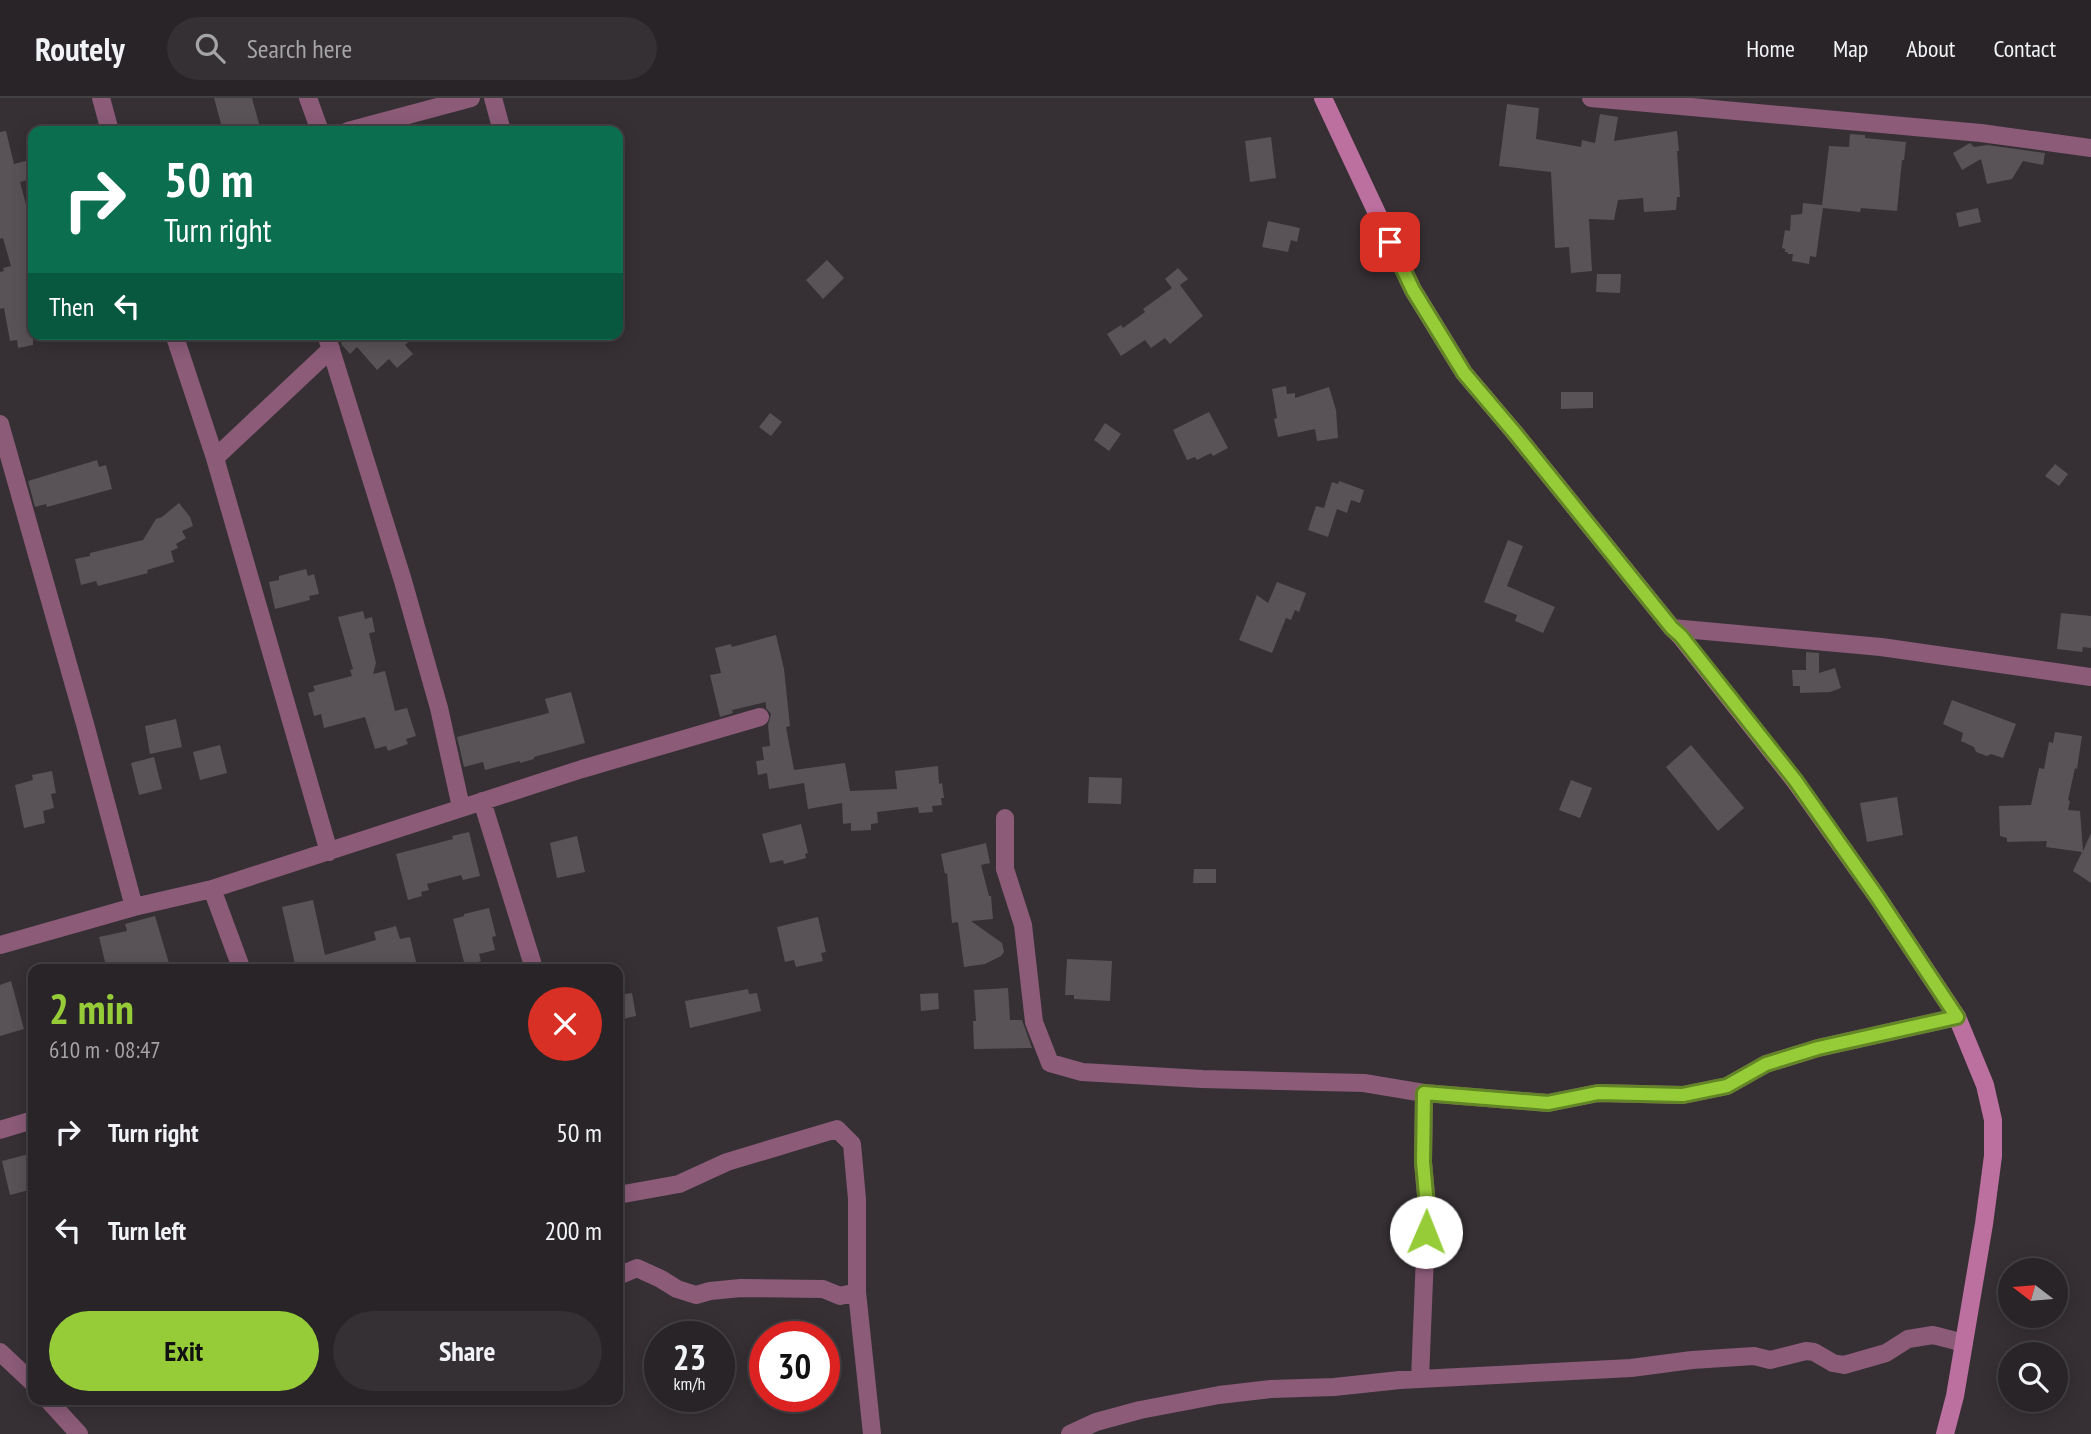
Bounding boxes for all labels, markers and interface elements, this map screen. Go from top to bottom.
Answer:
search box [167,17,657,80]
text: Routely [35,27,125,70]
icon: search [191,29,229,67]
text: Search here [247,32,352,65]
text: Home [1746,33,1795,64]
text: Map [1833,33,1868,64]
text: About [1906,33,1955,64]
text: Contact [1993,33,2056,64]
text: 50 m [164,147,253,211]
icon: right [49,154,140,245]
text: Turn right [164,209,272,251]
pin [1360,212,1420,272]
icon: arrive [1371,223,1409,261]
icon: left [108,287,146,325]
text: Then [49,290,94,323]
text: 2 min [49,981,134,1036]
button: close [528,987,602,1061]
text: 610 m · 08:47 [49,1035,161,1064]
icon: right [49,1113,87,1151]
text: Turn right [108,1116,199,1149]
text: 50 m [556,1116,602,1149]
position arrow [1389,1195,1463,1269]
icon: left [49,1211,87,1249]
text: Turn left [108,1214,186,1247]
text: 200 m [544,1214,602,1247]
north arrow [1998,1258,2068,1328]
map controls [1998,1258,2068,1412]
button: Exit [49,1311,319,1391]
button: Share [333,1311,602,1391]
speed limit sign: 30 [749,1321,840,1412]
text: 23 [673,1334,706,1380]
button: search [1998,1342,2068,1412]
text: km/h [674,1372,705,1395]

